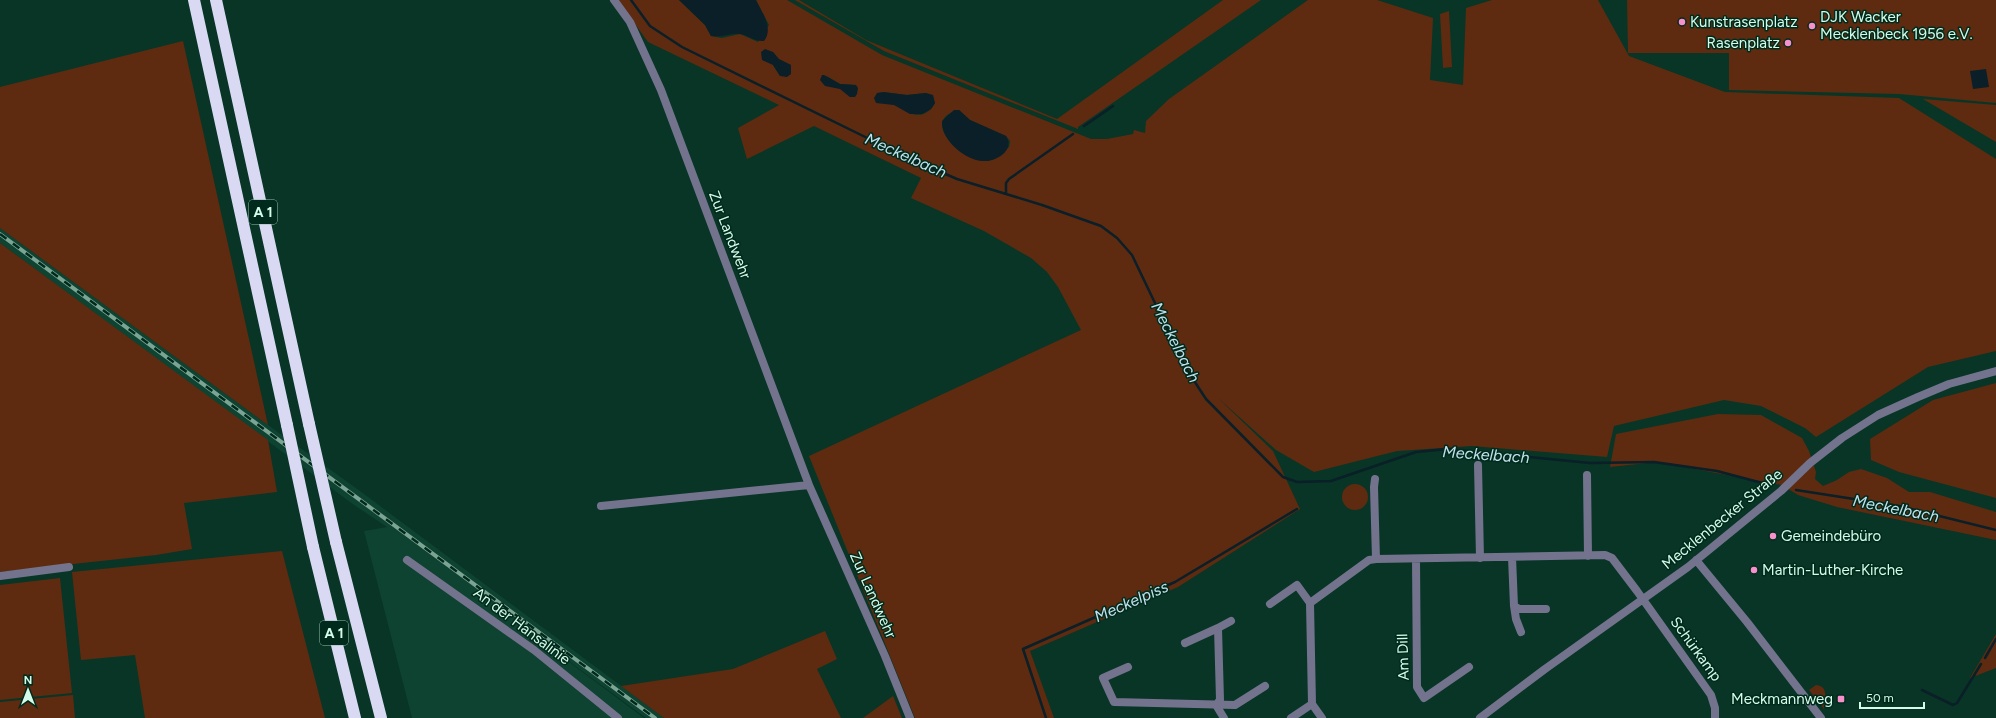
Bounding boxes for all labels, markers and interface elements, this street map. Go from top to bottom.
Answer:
place label: DJK Wacker Mecklenbeck 1956 e.V. [1820,8,1973,43]
place label: Kunstrasenplatz [1690,13,1798,31]
marker: Kunstrasenplatz [1677,17,1687,27]
marker: DJK Wacker Mecklenbeck 1956 e.V. [1807,21,1817,31]
place label: Rasenplatz [1707,34,1780,52]
marker: Rasenplatz [1783,38,1793,48]
water label: Meckelbach [862,129,950,182]
street label: Zur Landwehr [705,189,755,281]
road number: A 1 [249,200,277,224]
water label: Meckelbach [1147,299,1204,385]
water label: Meckelbach [1442,442,1530,467]
street label: Mecklenbecker Straße [1658,465,1786,573]
water label: Meckelbach [1851,491,1941,526]
place label: Gemeindebüro [1781,527,1882,545]
marker: Gemeindebüro [1768,531,1778,541]
street label: Zur Landwehr [846,549,900,641]
place label: Martin-Luther-Kirche [1762,561,1903,579]
marker: Martin-Luther-Kirche [1749,565,1759,575]
water label: Meckelpiss [1091,576,1172,626]
street label: An der Hansalinie [470,584,574,668]
street label: Schürkamp [1667,613,1726,685]
road number: A 1 [320,621,348,645]
street label: Am Dill [1393,633,1413,681]
north arrow [8,670,48,710]
text: N [24,674,32,687]
scale bar [1860,684,1924,710]
place label: Meckmannweg [1731,690,1833,708]
text: 50 m [1866,691,1894,705]
marker: Meckmannweg [1836,694,1846,704]

